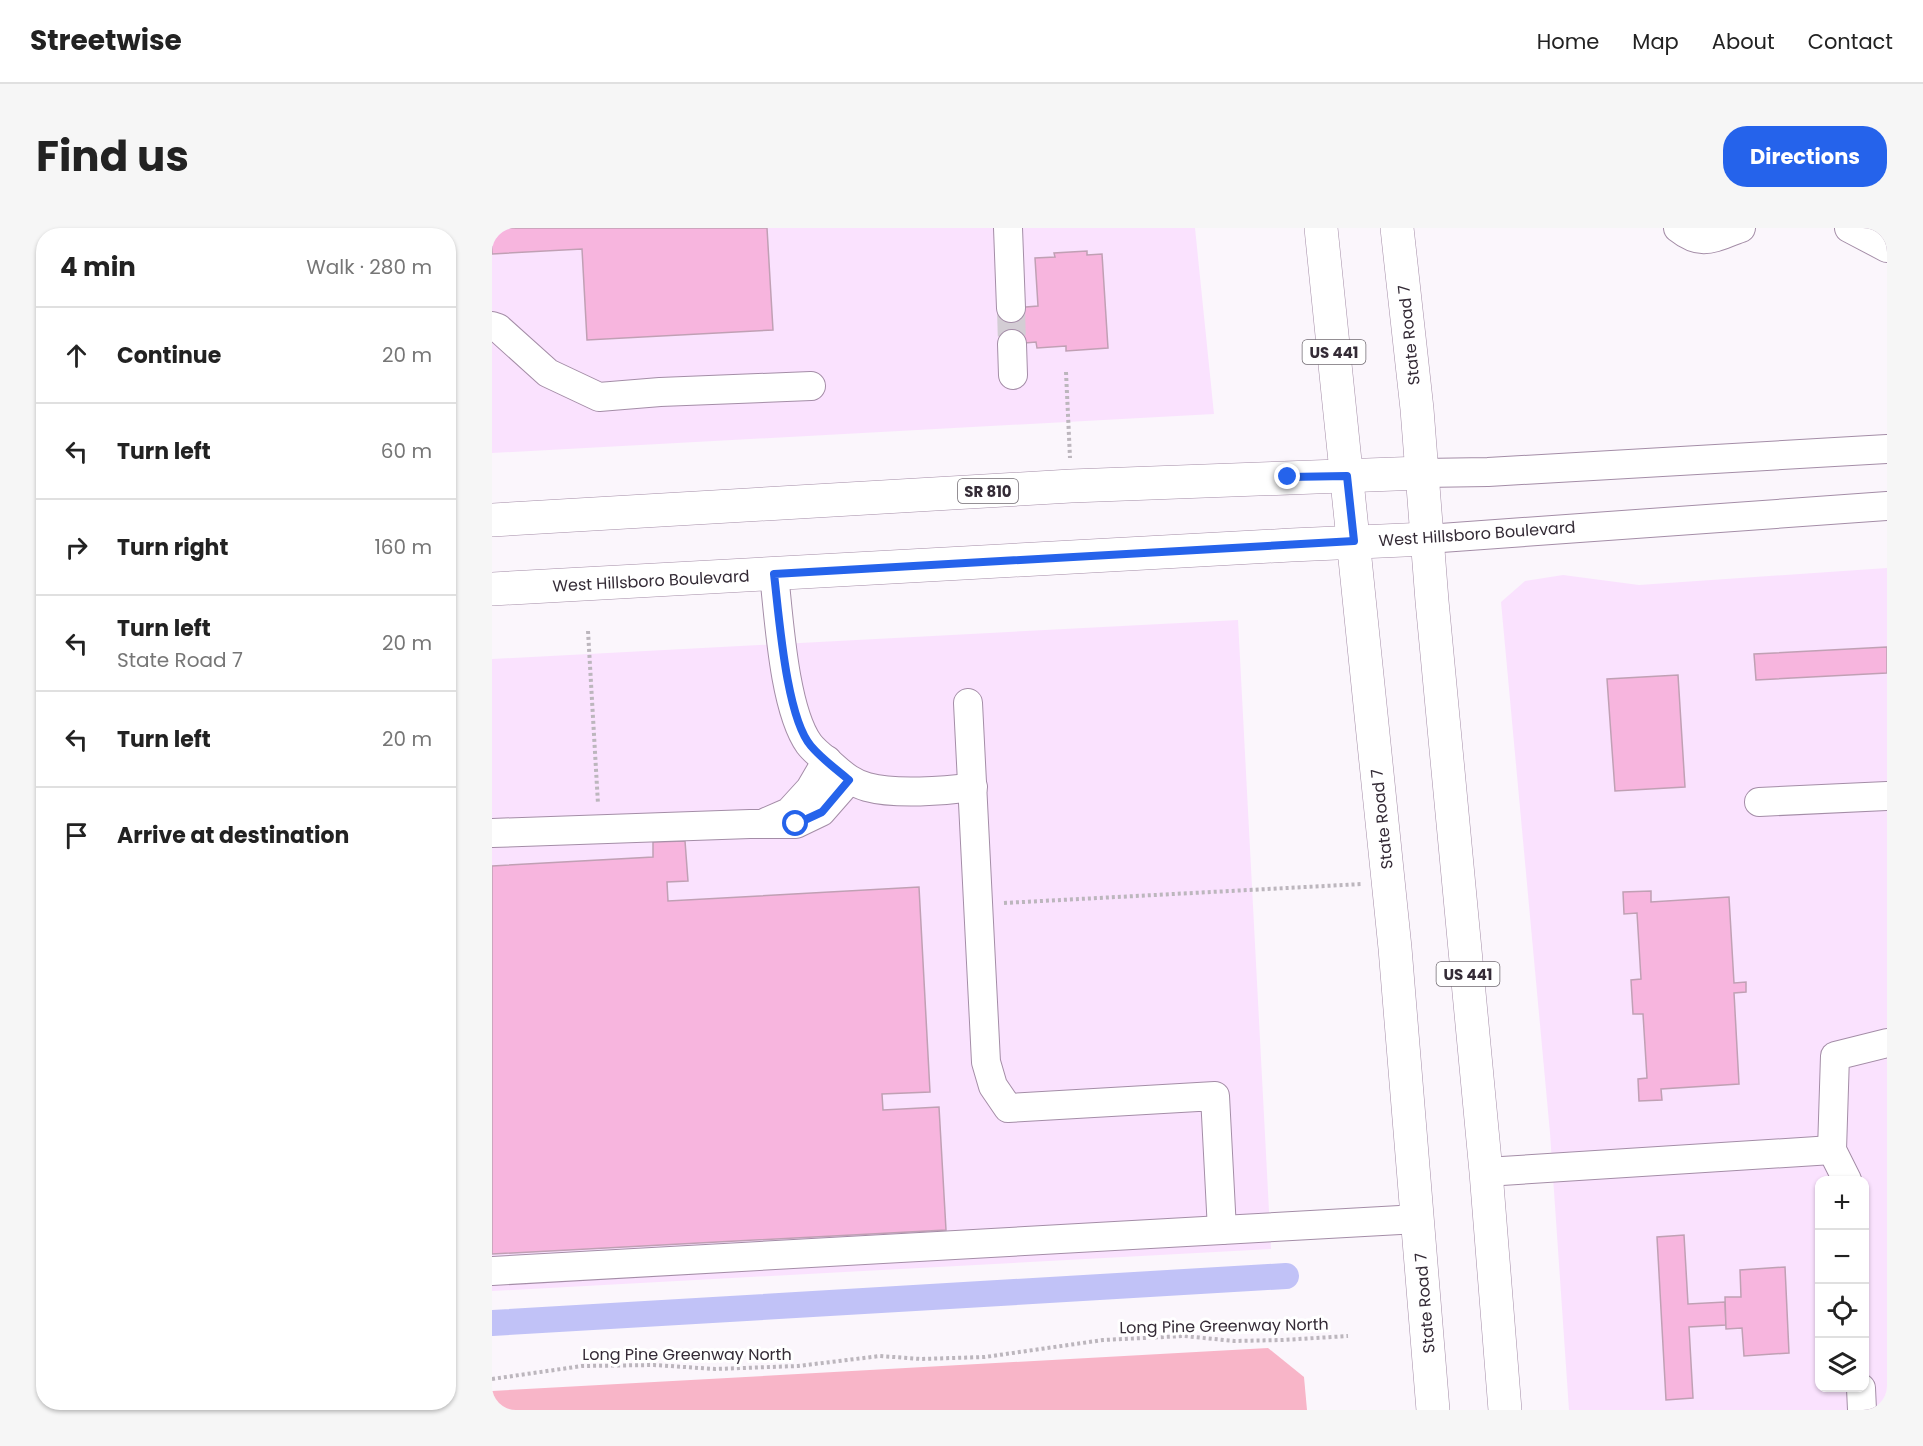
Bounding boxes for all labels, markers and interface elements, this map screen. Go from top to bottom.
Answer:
text: Streetwise [30,21,182,60]
text: Home [1537,27,1599,56]
text: Map [1632,27,1679,56]
text: About [1712,27,1775,56]
text: Contact [1808,27,1893,56]
button: Directions [1723,126,1887,187]
text: Find us [36,127,189,186]
text: 4 min [60,249,136,285]
text: Walk · 280 m [306,253,432,281]
street label: State Road 7 [1392,283,1426,386]
icon: ahead [60,339,93,372]
text: Continue [117,340,221,371]
road number: US 441 [1302,340,1366,364]
text: 20 m [382,341,432,369]
icon: left [60,435,93,468]
text: Turn left [117,436,211,467]
text: 60 m [381,437,432,465]
route end [1274,463,1300,489]
road number: SR 810 [958,479,1018,503]
street label: West Hillsboro Boulevard [1378,516,1576,552]
icon: right [60,531,93,564]
text: Turn right [117,532,228,563]
text: 160 m [374,533,432,561]
street label: West Hillsboro Boulevard [552,564,750,598]
text: Turn left [117,613,211,644]
icon: left [60,627,93,660]
text: 20 m [382,629,432,657]
text: State Road 7 [117,646,243,674]
icon: left [60,723,93,756]
text: Turn left [117,724,211,755]
text: 20 m [382,725,432,753]
street label: State Road 7 [1365,767,1399,870]
route start [782,810,808,836]
icon: arrive [60,819,93,852]
text: Arrive at destination [117,820,349,851]
road number: US 441 [1436,962,1500,986]
map controls [1815,1176,1869,1392]
button: + [1815,1176,1869,1230]
button: − [1815,1230,1869,1284]
street label: State Road 7 [1409,1252,1441,1354]
button: locate [1815,1284,1869,1338]
street label: Long Pine Greenway North [1119,1313,1329,1339]
button: layers [1815,1338,1869,1392]
street label: Long Pine Greenway North [582,1343,792,1366]

